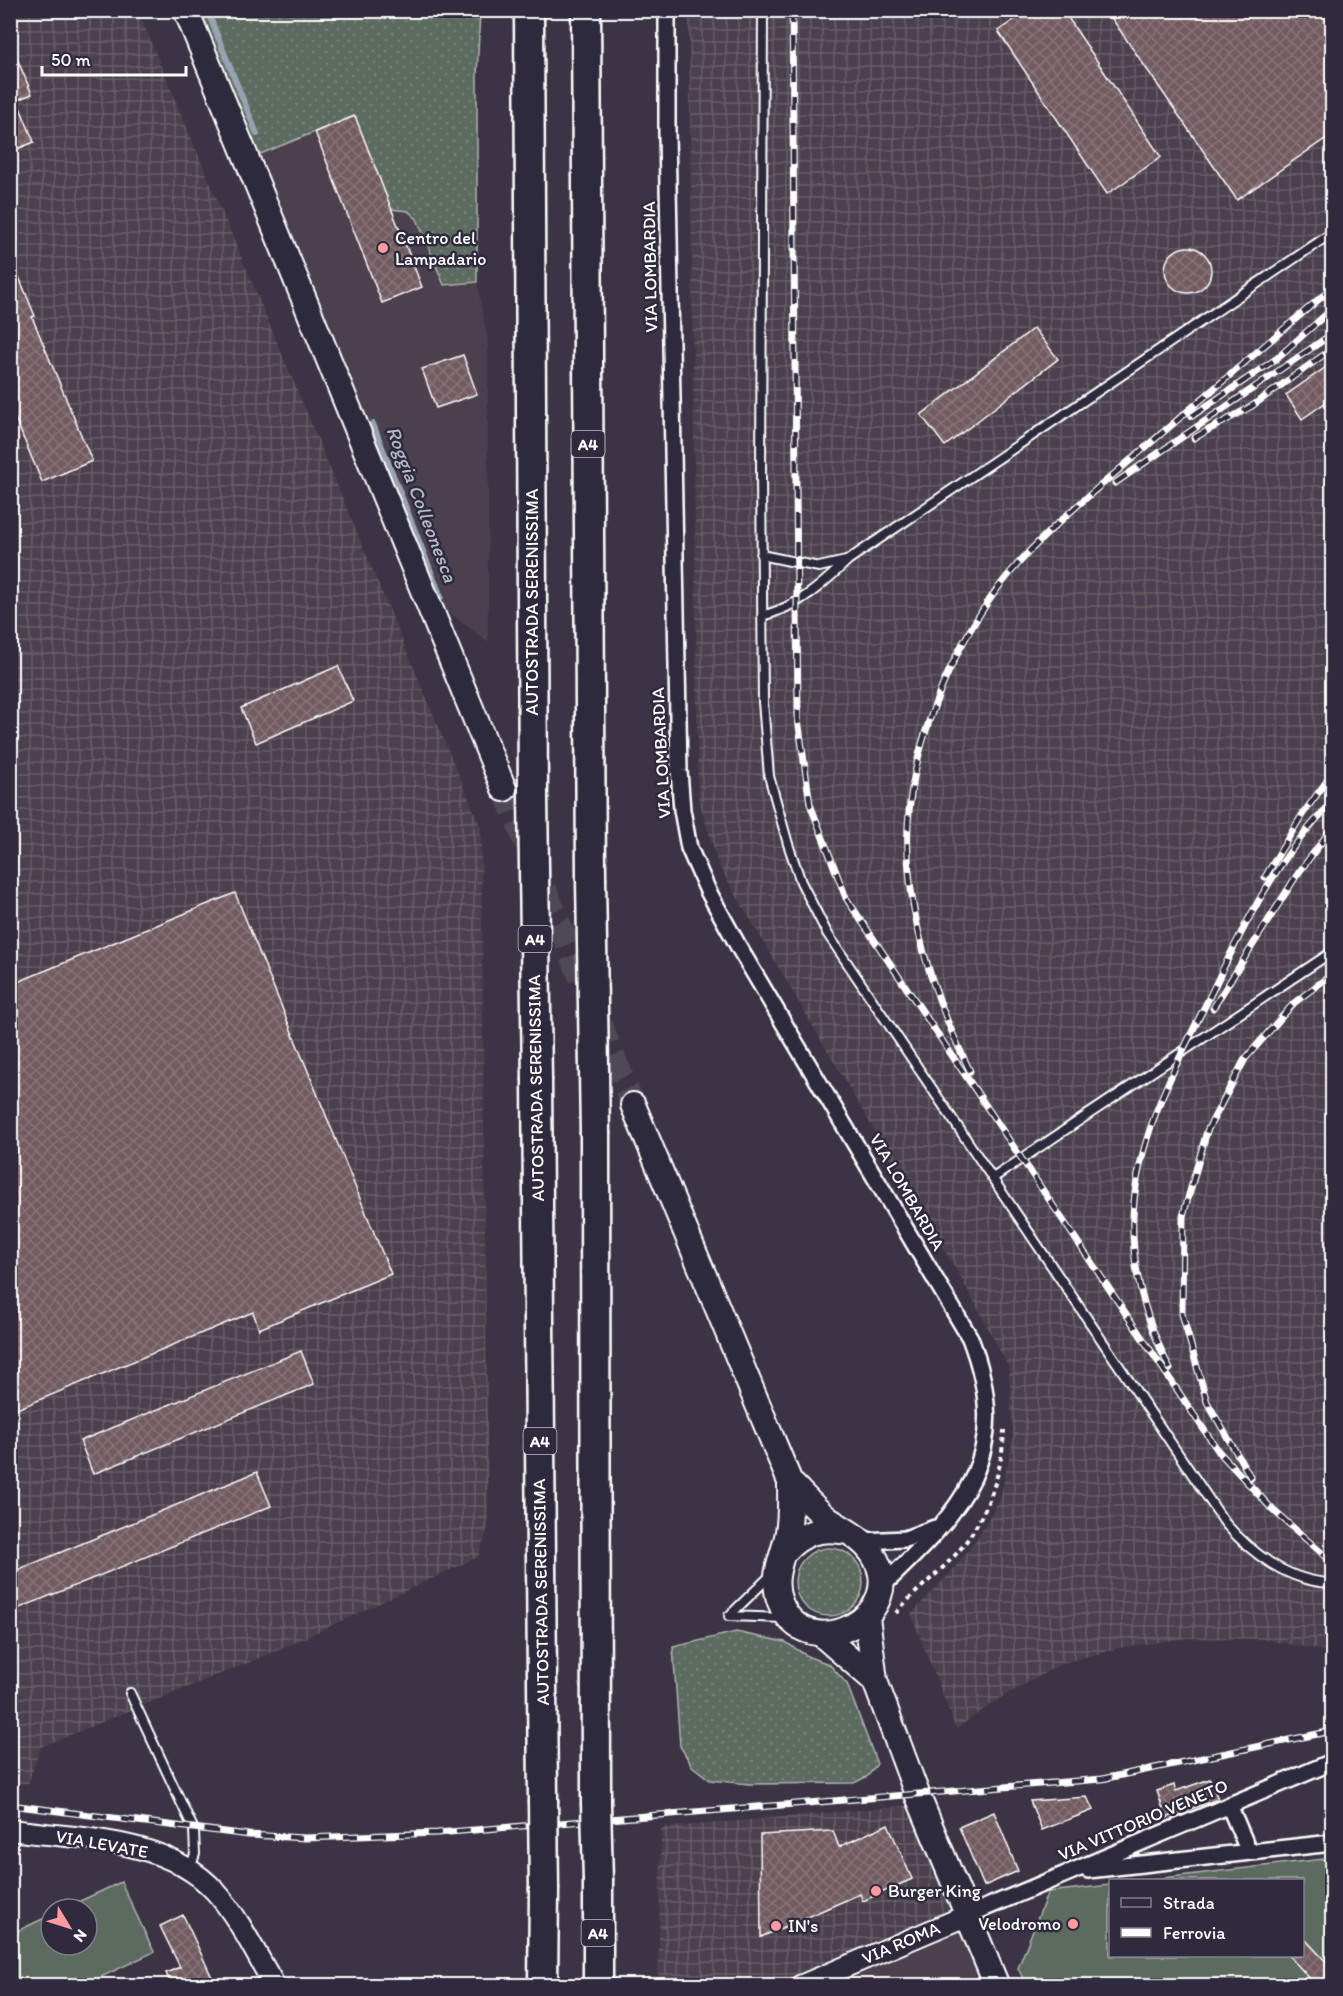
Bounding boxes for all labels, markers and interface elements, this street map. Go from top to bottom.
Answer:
scale bar [42,39,186,77]
text: 50 m [51,49,91,71]
street label: VIA LOMBARDIA [638,201,662,333]
place label: Centro del Lampadario [395,227,486,270]
marker: Centro del Lampadario [376,241,390,255]
water label: Roggia Colleonesca [381,423,463,586]
road number: A4 [572,431,604,457]
street label: AUTOSTRADA SERENISSIMA [521,488,543,715]
street label: VIA LOMBARDIA [647,686,675,819]
road number: A4 [518,926,552,952]
street label: AUTOSTRADA SERENISSIMA [523,974,549,1202]
street label: VIA LOMBARDIA [865,1130,950,1255]
road number: A4 [524,1428,556,1454]
street label: AUTOSTRADA SERENISSIMA [528,1478,554,1706]
street label: VIA VITTORIO VENETO [1055,1774,1231,1866]
street label: VIA LEVATE [54,1825,150,1863]
legend [1109,1879,1304,1957]
place label: Burger King [888,1880,982,1902]
marker: Burger King [869,1884,883,1898]
text: Strada [1163,1892,1215,1914]
north arrow [39,1897,99,1957]
place label: Velodromo [978,1913,1061,1935]
place label: IN's [788,1915,818,1937]
street label: VIA ROMA [859,1917,944,1969]
marker: Velodromo [1066,1917,1080,1931]
marker: IN's [769,1919,783,1933]
road number: A4 [582,1920,614,1946]
text: Ferrovia [1163,1922,1226,1944]
text: N [70,1926,91,1946]

